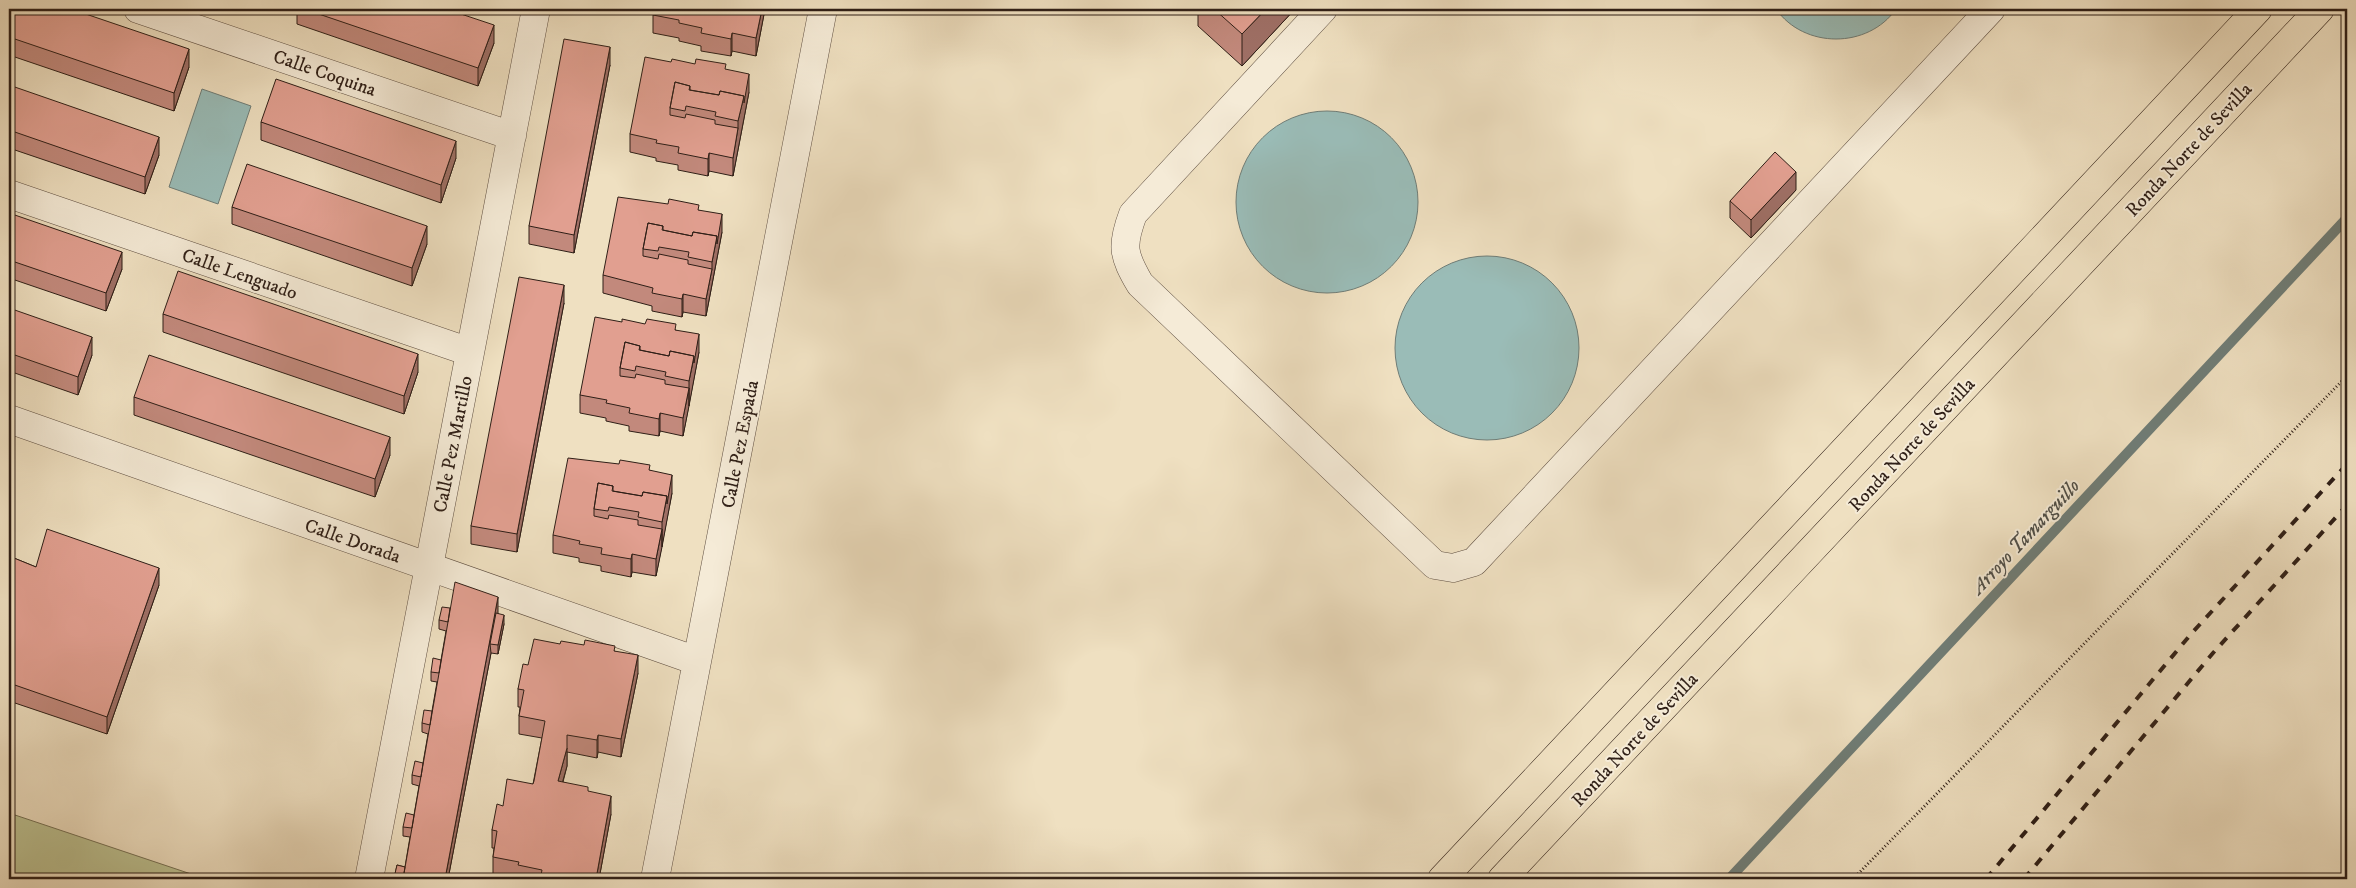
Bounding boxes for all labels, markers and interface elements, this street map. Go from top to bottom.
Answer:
street label: Calle Coquina [270,45,379,103]
street label: Ronda Norte de Sevilla [2121,78,2257,222]
street label: Calle Lenguado [179,244,300,305]
street label: Ronda Norte de Sevilla [1844,373,1980,517]
street label: Calle Pez Martillo [429,374,478,515]
street label: Calle Pez Espada [717,378,764,510]
water label: Arroyo Tamarguillo [1965,474,2086,601]
street label: Calle Dorada [301,514,404,569]
street label: Ronda Norte de Sevilla [1567,668,1703,812]

